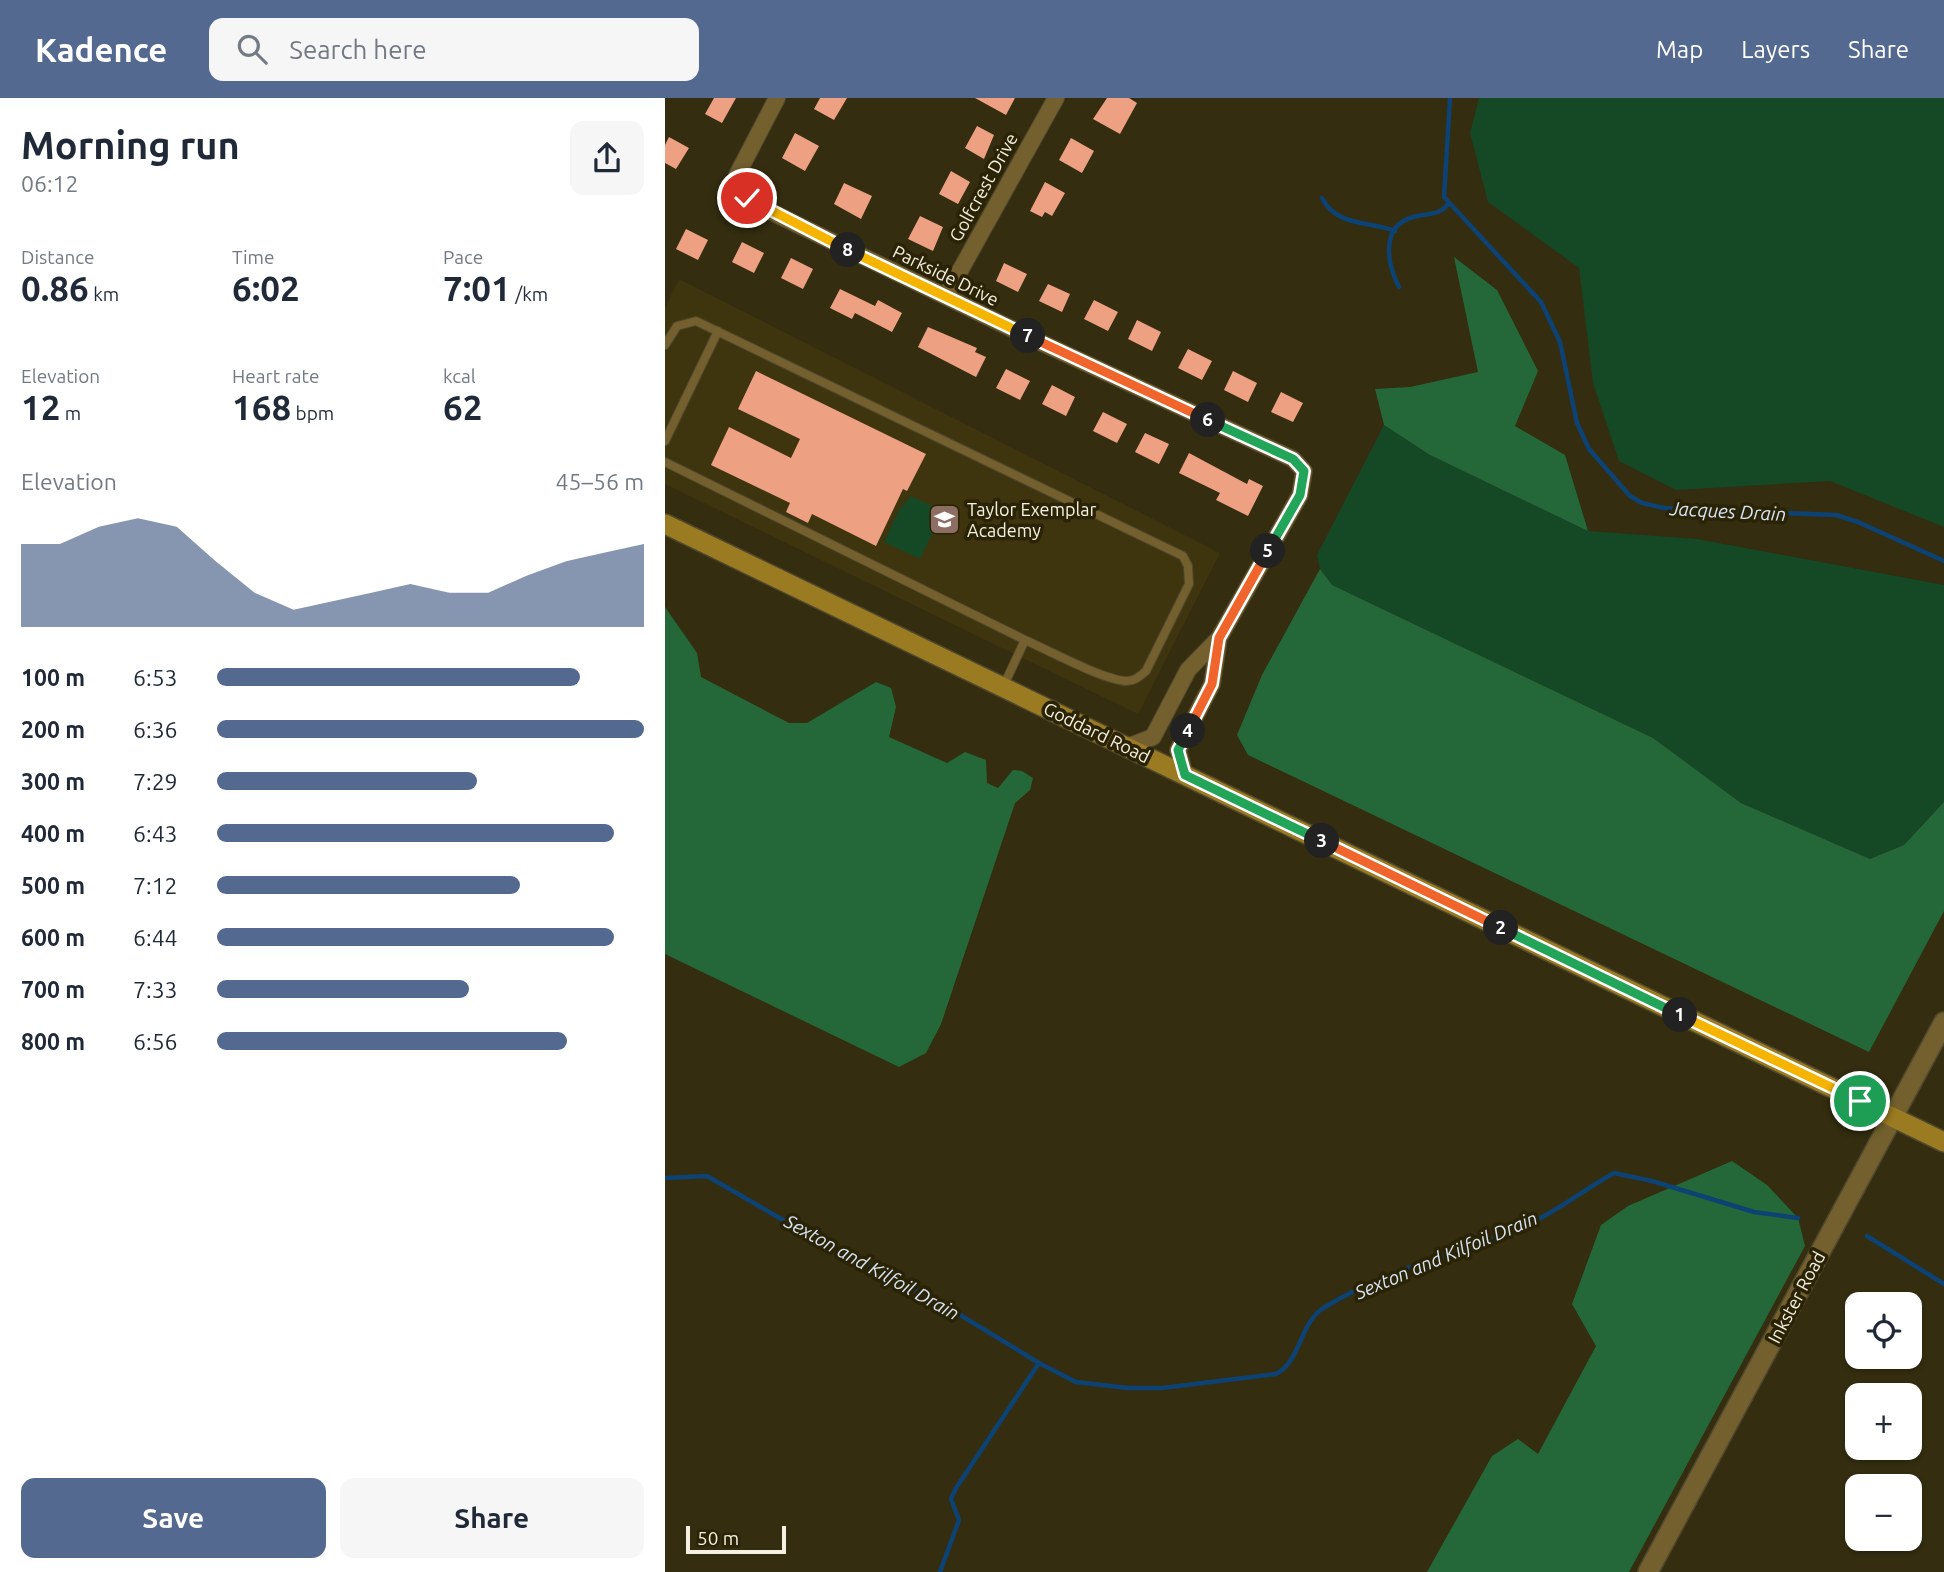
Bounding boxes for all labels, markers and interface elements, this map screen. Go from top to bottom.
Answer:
search box [209,18,699,81]
icon: search [233,30,271,68]
text: Kadence [35,31,167,68]
text: Search here [289,35,427,64]
text: Map [1656,36,1703,63]
text: Layers [1741,36,1810,63]
text: Share [1848,36,1909,63]
button: share [570,121,644,195]
text: Morning run [21,124,240,166]
street label: Golfcrest Drive [945,129,1021,245]
pin [717,168,777,228]
text: 06:12 [21,171,79,196]
icon: check [728,179,766,217]
pin: 8 [831,232,865,268]
text: 8 [842,238,853,260]
street label: Parkside Drive [890,241,1002,309]
text: Distance [21,246,95,268]
text: Time [232,246,274,268]
text: Pace [443,246,483,268]
text: 0.86 [21,268,89,308]
text: 6:02 [232,268,300,308]
text: 7:01 [443,268,511,308]
text: km [89,283,119,305]
text: /km [511,283,548,305]
pin: 7 [1011,318,1045,354]
text: 7 [1022,324,1033,346]
text: Elevation [21,365,100,387]
text: Heart rate [232,365,319,387]
text: kcal [443,365,476,387]
text: 12 [21,387,60,427]
text: 168 [232,387,291,427]
text: 62 [443,387,482,427]
text: m [60,402,81,424]
text: bpm [291,402,334,424]
pin: 6 [1191,402,1225,438]
text: 6 [1202,408,1213,430]
text: Elevation [21,469,117,494]
text: 45–56 m [556,469,644,494]
water label: Jacques Drain [1668,497,1787,525]
place label: Taylor Exemplar Academy [967,499,1097,540]
school or university icon: Taylor Exemplar Academy [927,502,961,536]
pin: 5 [1251,533,1285,568]
text: 5 [1262,539,1273,561]
text: 100 m [21,665,85,690]
text: 6:53 [133,665,178,690]
street label: Goddard Road [1041,698,1153,766]
pin: 4 [1170,714,1205,748]
text: 200 m [21,717,85,742]
text: 6:36 [133,717,178,742]
text: 4 [1182,719,1193,741]
text: 300 m [21,769,85,794]
text: 7:29 [133,769,178,794]
text: 400 m [21,821,85,846]
text: 6:43 [133,821,178,846]
pin: 3 [1305,824,1339,858]
text: 3 [1316,829,1327,851]
text: 500 m [21,873,85,898]
text: 7:12 [133,873,178,898]
pin: 2 [1483,910,1519,946]
text: 2 [1495,916,1506,938]
text: 600 m [21,925,85,950]
text: 6:44 [133,925,178,950]
text: 700 m [21,977,85,1002]
text: 7:33 [133,977,178,1002]
pin: 1 [1663,998,1697,1032]
text: 1 [1674,1003,1685,1025]
text: 800 m [21,1029,85,1054]
text: 6:56 [133,1029,178,1054]
pin [1830,1071,1890,1131]
icon: arrive [1841,1082,1879,1120]
water label: Sexton and Kilfoil Drain [1350,1207,1541,1304]
water label: Sexton and Kilfoil Drain [780,1209,963,1324]
street label: Inkster Road [1763,1248,1829,1346]
map controls [1845,1292,1922,1551]
button: locate [1845,1292,1922,1369]
button: + [1845,1383,1922,1460]
button: − [1845,1474,1922,1551]
button: Save [21,1478,326,1558]
button: Share [340,1478,644,1558]
scale bar [686,1523,786,1555]
text: 50 m [697,1527,739,1549]

